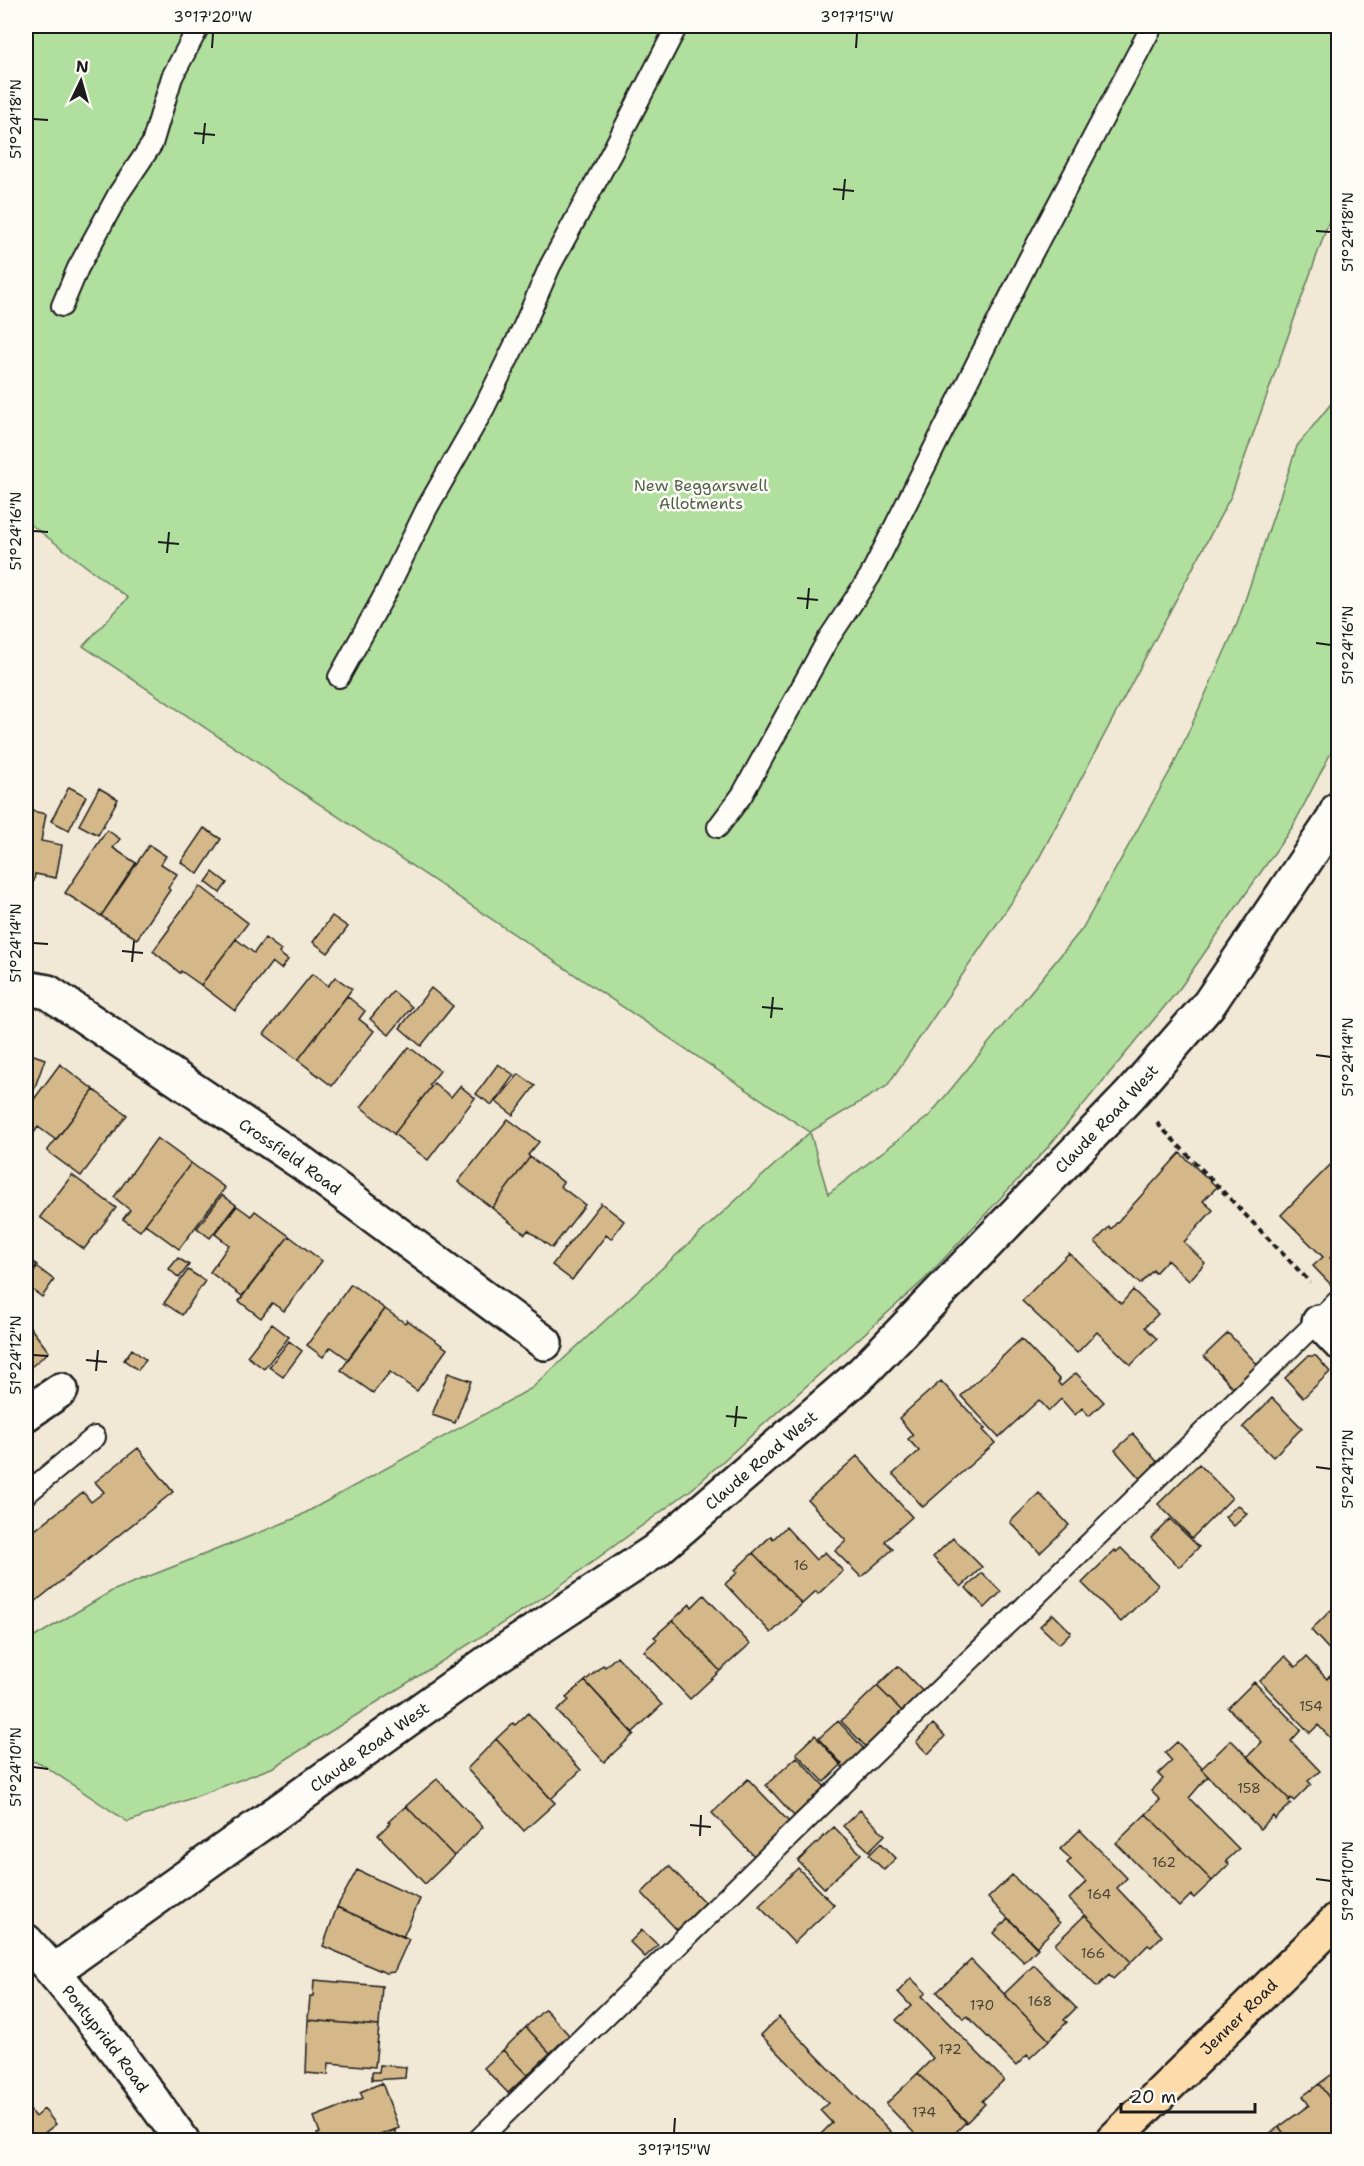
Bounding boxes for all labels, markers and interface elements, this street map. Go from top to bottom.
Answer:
text: 3°17'20"W [174,7,252,27]
text: 3°17'15"W [820,7,894,27]
north arrow [51,51,111,111]
text: N [75,56,89,78]
text: 51°24'18"N [6,79,26,159]
text: 51°24'18"N [1338,192,1358,272]
park label: New Beggarswell Allotments [634,475,768,514]
text: 51°24'16"N [6,492,26,570]
text: 51°24'16"N [1338,606,1358,684]
text: 51°24'14"N [6,903,26,983]
text: 51°24'14"N [1338,1017,1358,1097]
street label: Claude Road West [1050,1060,1163,1178]
street label: Crossfield Road [235,1113,345,1200]
text: 51°24'12"N [6,1315,26,1395]
street label: Claude Road West [701,1406,822,1514]
text: 51°24'12"N [1338,1429,1358,1509]
house number: 16 [793,1556,809,1574]
street label: Claude Road West [306,1697,433,1797]
house number: 154 [1299,1697,1323,1715]
text: 51°24'10"N [6,1727,26,1807]
house number: 158 [1237,1779,1261,1797]
text: 51°24'10"N [1338,1841,1358,1921]
house number: 162 [1152,1853,1176,1871]
house number: 164 [1087,1885,1111,1903]
house number: 166 [1081,1944,1105,1962]
street label: Jenner Road [1196,1975,1282,2060]
street label: Pontypridd Road [57,1981,153,2097]
house number: 168 [1028,1992,1052,2010]
house number: 170 [970,1996,994,2014]
house number: 172 [938,2040,962,2058]
scale bar [1121,2076,1254,2114]
text: 20 m [1130,2085,1176,2109]
house number: 174 [912,2103,936,2121]
text: 3°17'15"W [637,2140,711,2160]

